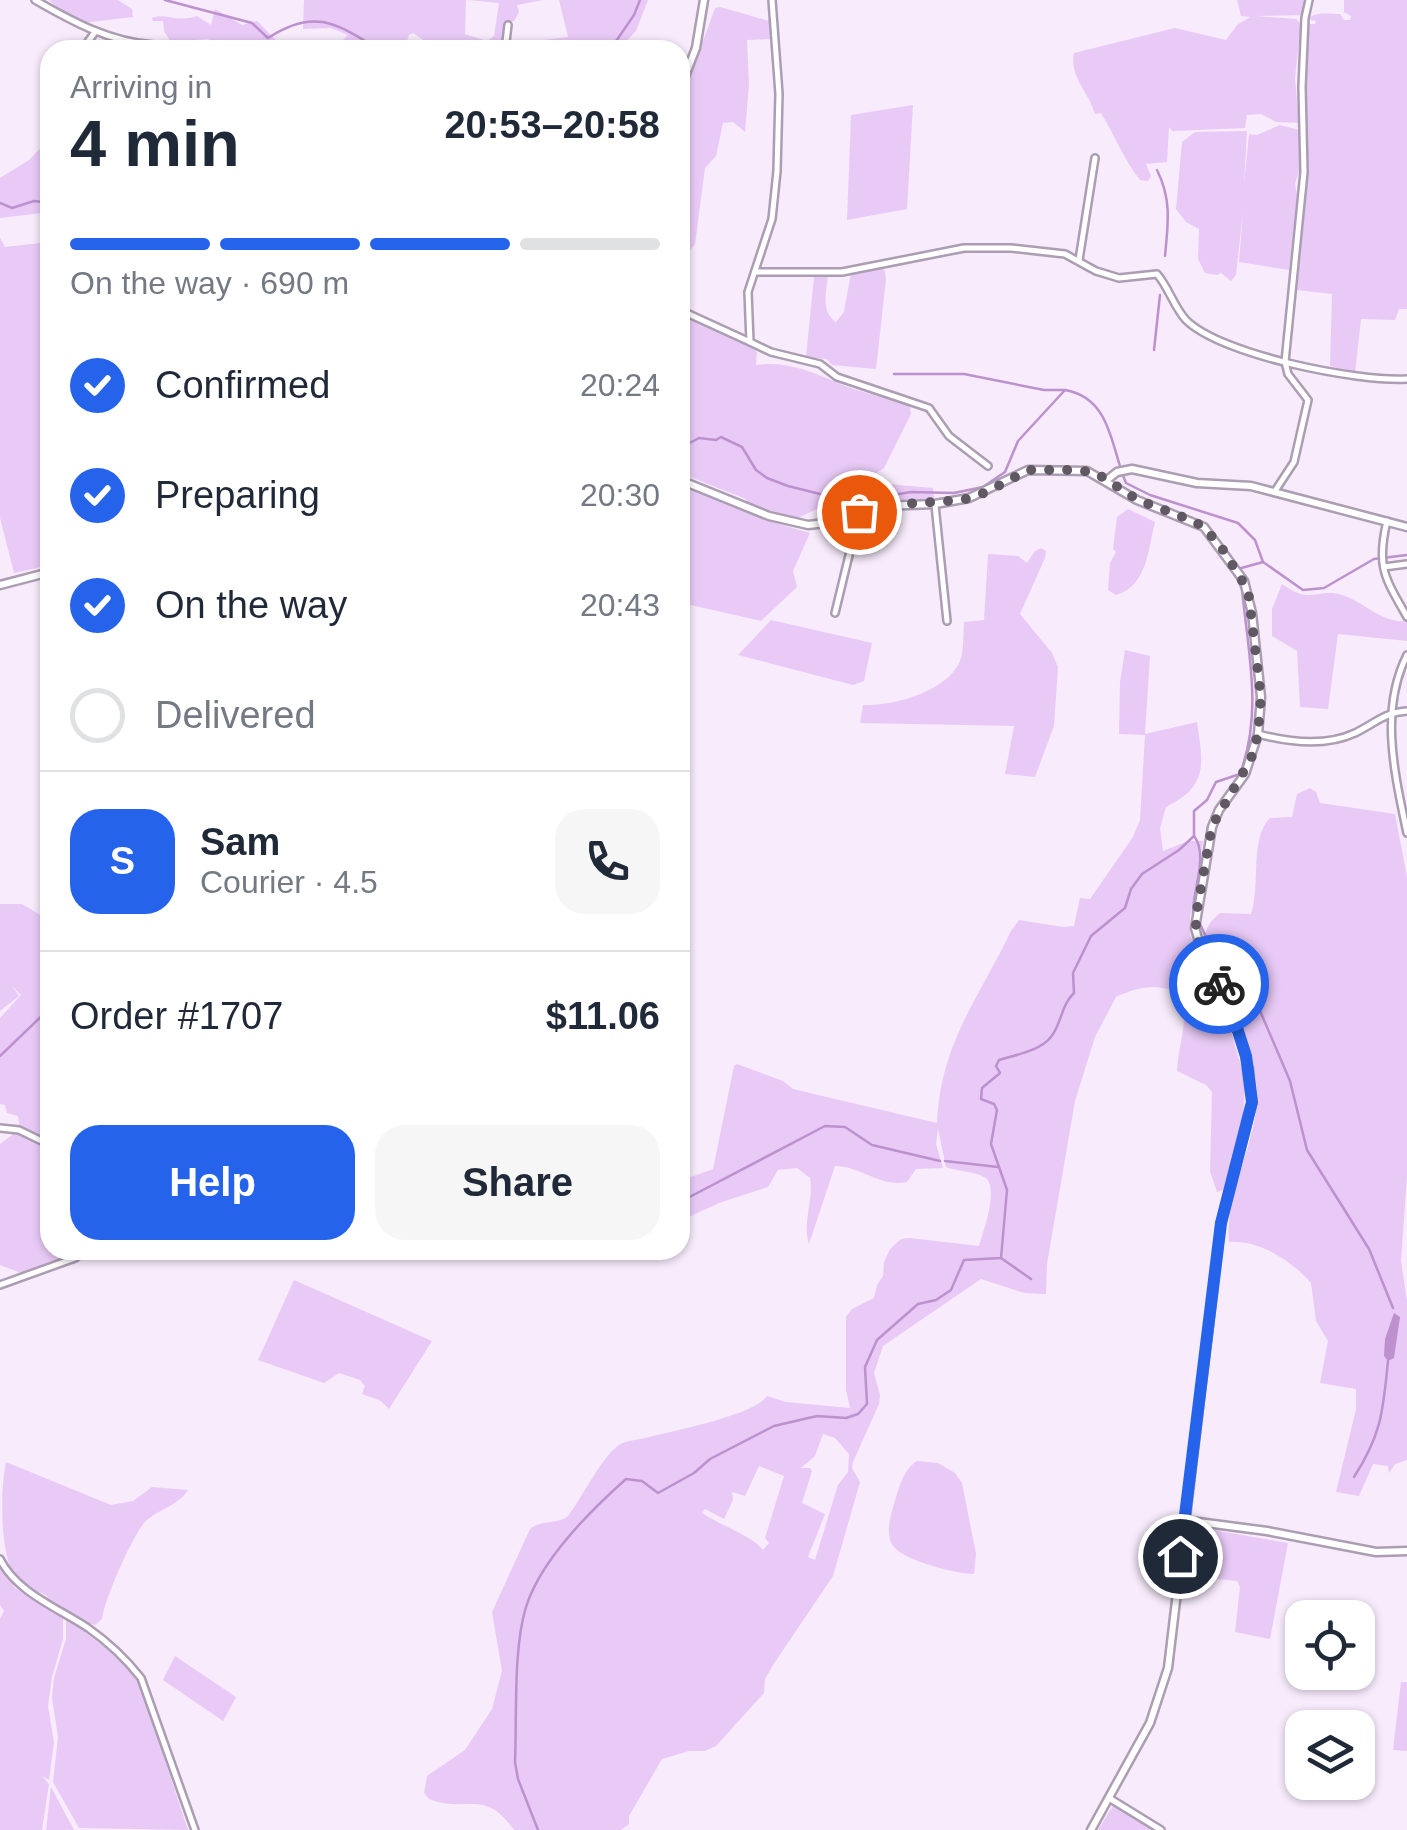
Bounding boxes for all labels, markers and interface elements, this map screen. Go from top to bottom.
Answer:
text: Arriving in [70,69,212,105]
text: 20:53–20:58 [444,104,660,146]
text: 4 min [70,107,240,180]
text: On the way · 690 m [70,265,349,301]
icon: check [70,358,125,413]
text: Confirmed [155,364,330,406]
text: 20:24 [580,367,660,403]
icon: check [70,468,125,523]
pin [817,470,902,555]
text: Preparing [155,474,320,516]
text: 20:30 [580,477,660,513]
icon: bag [832,485,887,540]
icon: check [70,578,125,633]
text: On the way [155,584,347,626]
text: 20:43 [580,587,660,623]
text: Delivered [155,694,316,736]
button: phone [555,809,660,914]
text: Sam [200,821,280,863]
text: S [110,840,135,882]
text: Courier · 4.5 [200,864,378,900]
courier [1169,934,1269,1034]
icon: bike [1192,957,1247,1012]
text: Order #1707 [70,995,283,1037]
text: $11.06 [546,995,660,1037]
button: Help [70,1125,355,1240]
button: Share [375,1125,660,1240]
pin [1138,1514,1223,1599]
icon: home [1153,1529,1208,1584]
map controls [1285,1600,1375,1800]
button: locate [1285,1600,1375,1690]
button: layers [1285,1710,1375,1800]

